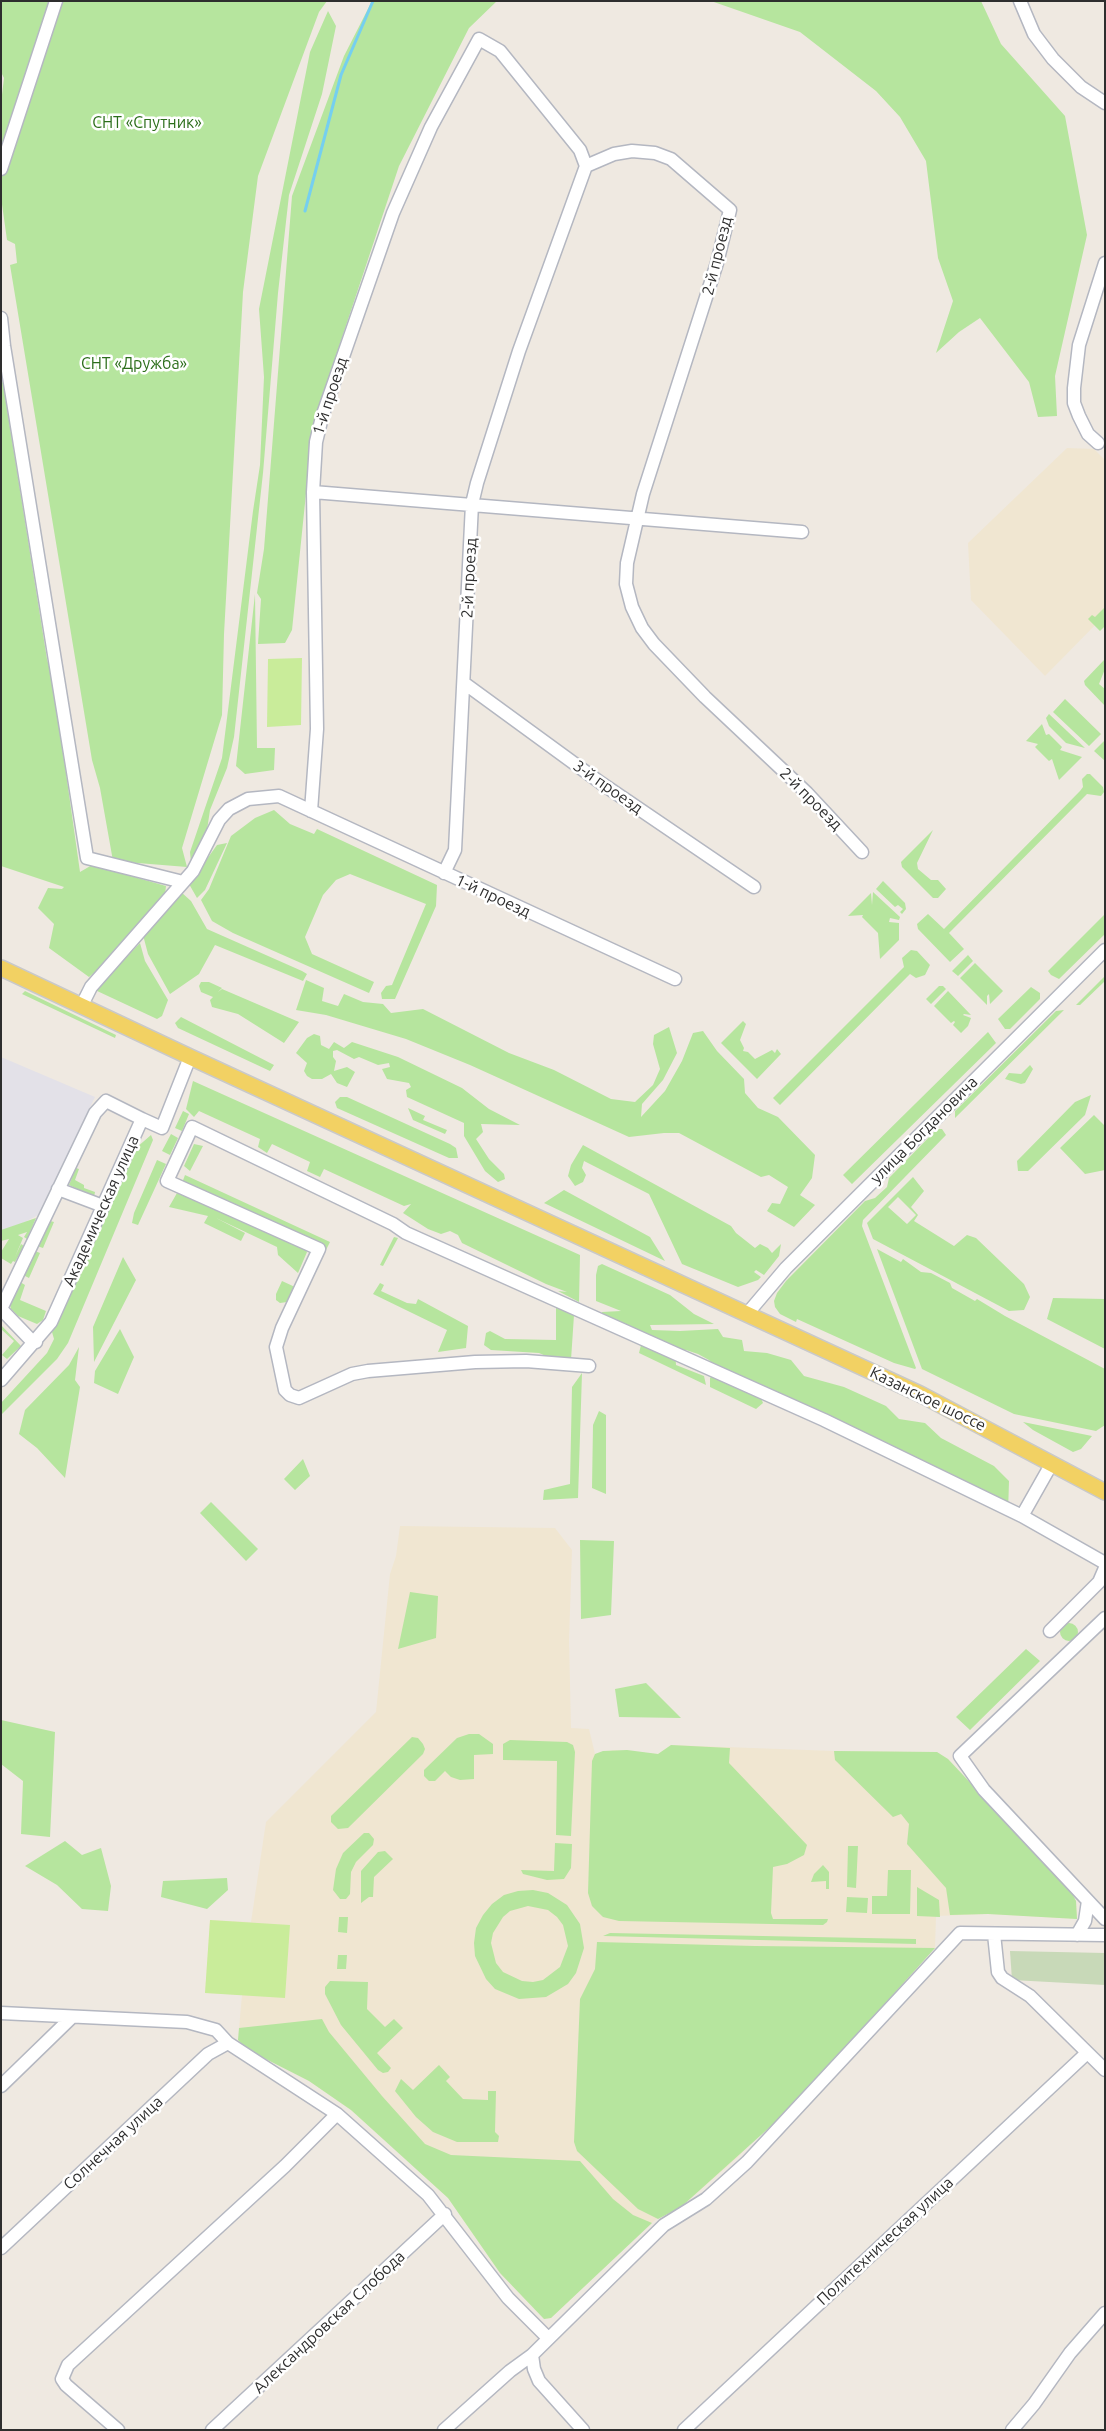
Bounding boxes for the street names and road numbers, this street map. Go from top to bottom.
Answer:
street label: 2-й проезд [698,215,736,297]
street label: 1-й проезд [308,355,352,437]
street label: 2-й проезд [457,537,481,619]
street label: 3-й проезд [569,756,647,818]
street label: 2-й проезд [776,764,846,834]
street label: 1-й проезд [452,870,534,922]
street label: улица Богдановича [866,1072,982,1188]
street label: Академическая улица [59,1132,143,1290]
street label: Казанское шоссе [867,1363,989,1435]
street label: Солнечная улица [59,2092,167,2194]
street label: Политехническая улица [813,2173,957,2309]
street label: Александровская Слобода [249,2247,409,2397]

